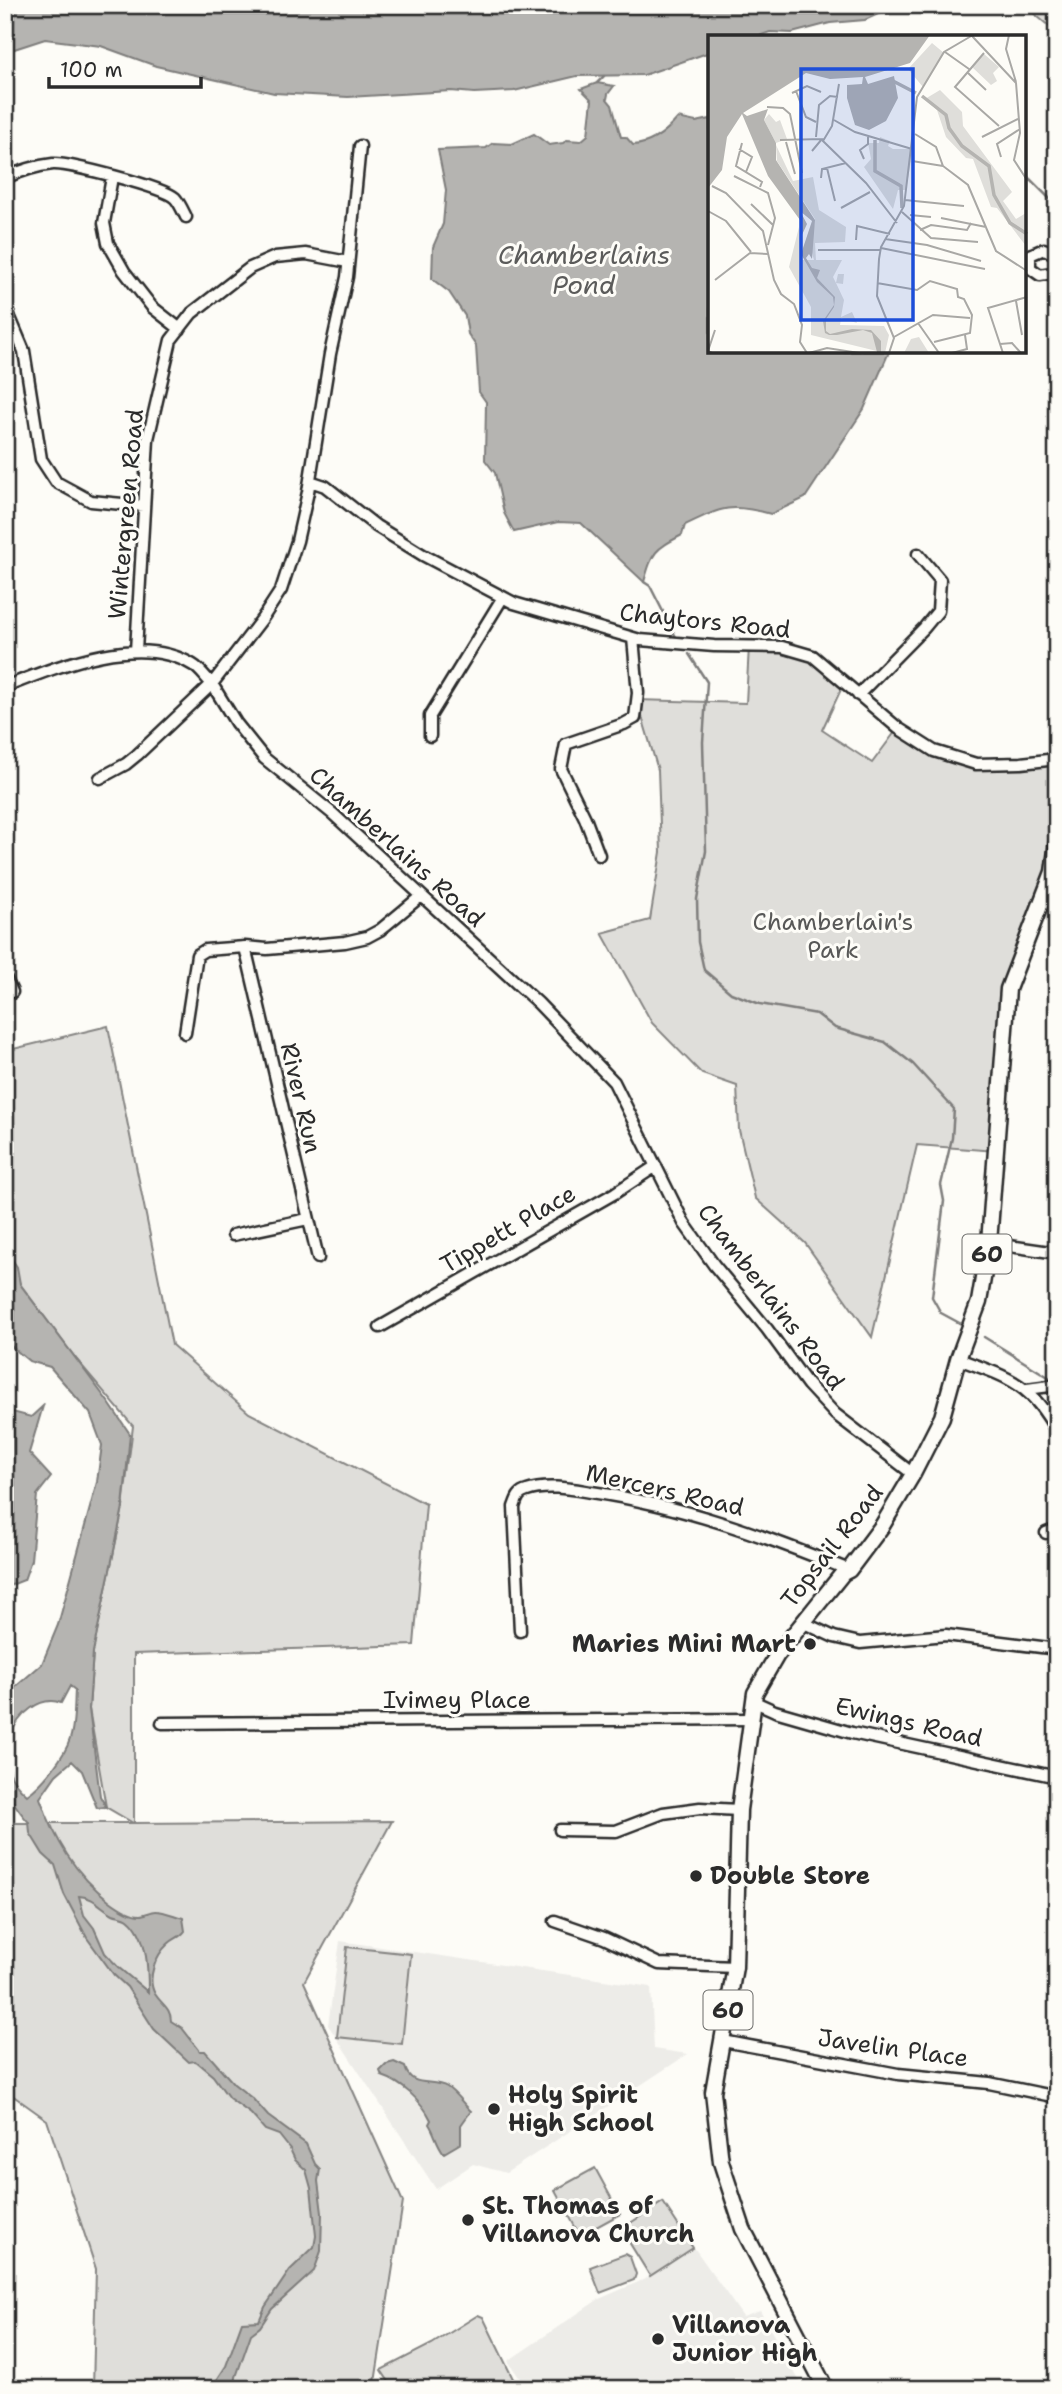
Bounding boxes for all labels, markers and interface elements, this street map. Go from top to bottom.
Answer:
inset map [708,35,1027,354]
scale bar [49,46,201,90]
text: 100 m [60,56,123,84]
water label: Chamberlains Pond [498,237,670,302]
street label: Wintergreen Road [101,407,151,621]
street label: Chaytors Road [618,596,792,646]
street label: Chamberlains Road [302,760,492,934]
park label: Chamberlain's Park [753,906,913,966]
street label: River Run [273,1040,329,1156]
street label: Tippett Place [434,1177,582,1281]
street label: Chamberlains Road [690,1197,852,1397]
road number: 60 [962,1234,1012,1274]
street label: Mercers Road [583,1456,747,1524]
street label: Topsail Road [774,1478,890,1614]
place label: Maries Mini Mart [572,1628,796,1660]
marker: Maries Mini Mart [802,1636,818,1652]
street label: Ivimey Place [383,1684,531,1716]
street label: Ewings Road [832,1690,986,1754]
place label: Double Store [710,1860,870,1892]
marker: Double Store [688,1868,704,1884]
road number: 60 [704,1991,752,2030]
street label: Javelin Place [816,2022,970,2074]
place label: Holy Spirit High School [508,2079,654,2139]
marker: Holy Spirit High School [486,2101,502,2117]
place label: St. Thomas of Villanova Church [482,2190,694,2250]
marker: St. Thomas of Villanova Church [460,2212,476,2228]
place label: Villanova Junior High [672,2309,818,2369]
marker: Villanova Junior High [650,2331,666,2347]

